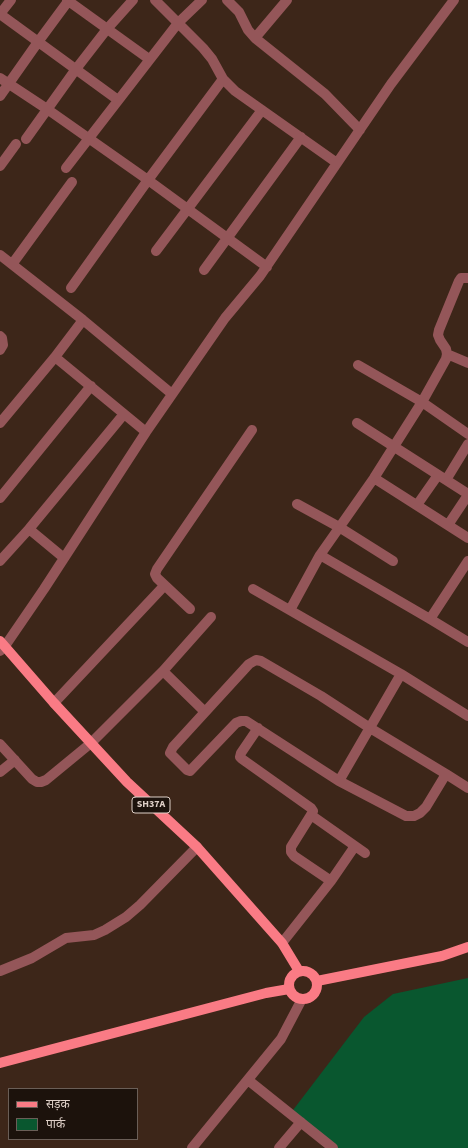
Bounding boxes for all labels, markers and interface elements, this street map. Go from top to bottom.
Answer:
road number: SH37A [132,797,170,813]
legend [8,1088,138,1140]
text: सड़क [46,1096,70,1113]
text: पार्क [46,1116,65,1133]

